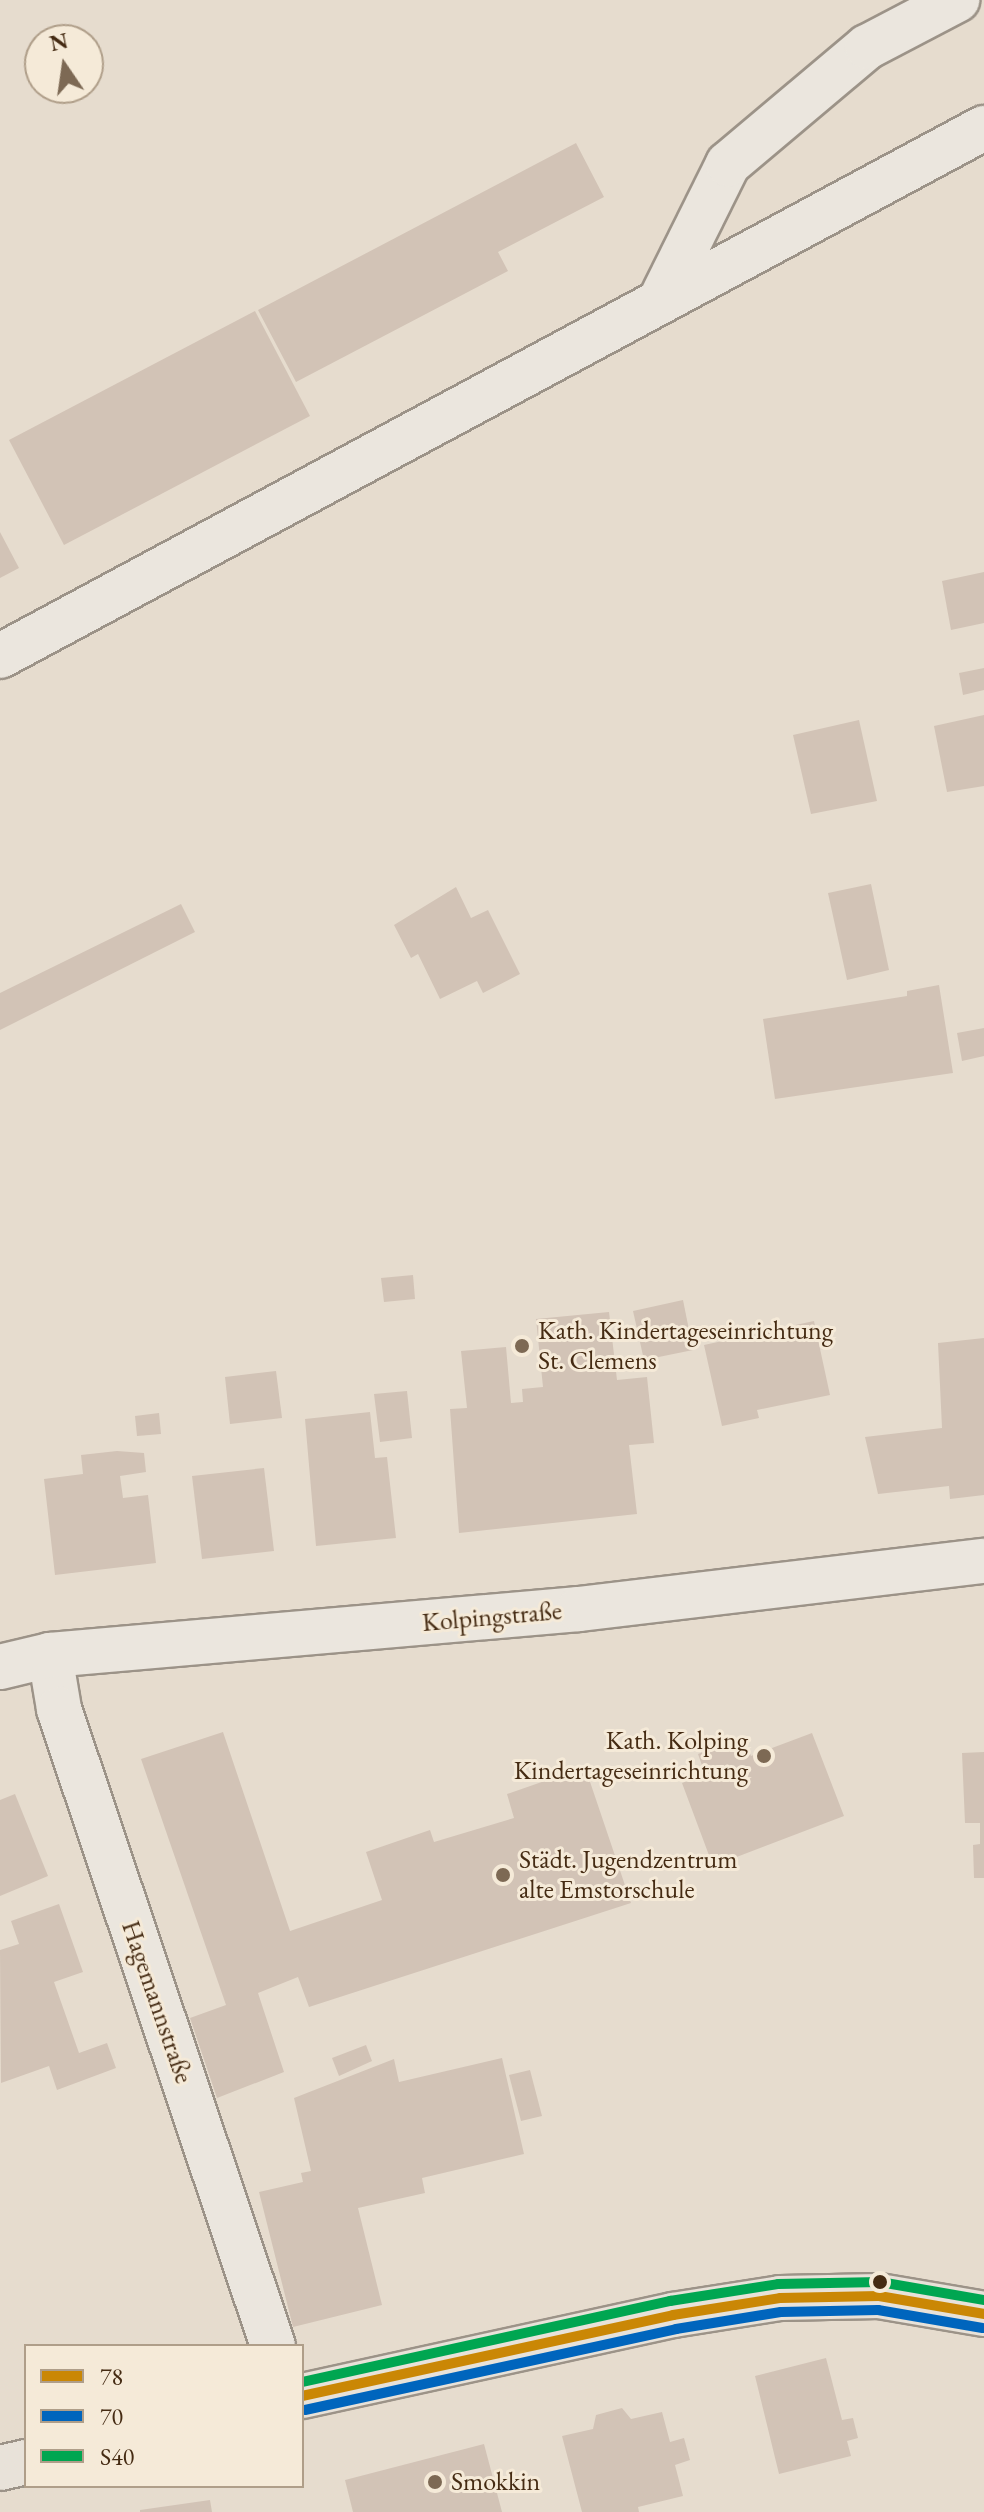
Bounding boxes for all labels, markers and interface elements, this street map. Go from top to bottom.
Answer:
north arrow [24,24,104,104]
text: N [47,26,71,58]
place label: Kath. Kindertageseinrichtung St. Clemens [538,1315,833,1376]
marker: Kath. Kindertageseinrichtung St. Clemens [513,1337,531,1355]
street label: Kolpingstraße [421,1595,563,1639]
place label: Kath. Kolping Kindertageseinrichtung [514,1725,748,1786]
marker: Kath. Kolping Kindertageseinrichtung [755,1747,773,1765]
place label: Städt. Jugendzentrum alte Emstorschule [519,1844,737,1906]
marker: Städt. Jugendzentrum alte Emstorschule [494,1866,512,1884]
street label: Hagemannstraße [115,1917,199,2087]
unlabelled marker [872,2274,888,2290]
legend [24,2344,304,2488]
text: 78 [100,2361,123,2392]
text: 70 [100,2401,123,2432]
text: S40 [100,2441,134,2472]
place label: Smokkin [451,2466,540,2498]
marker: Smokkin [426,2473,444,2491]

